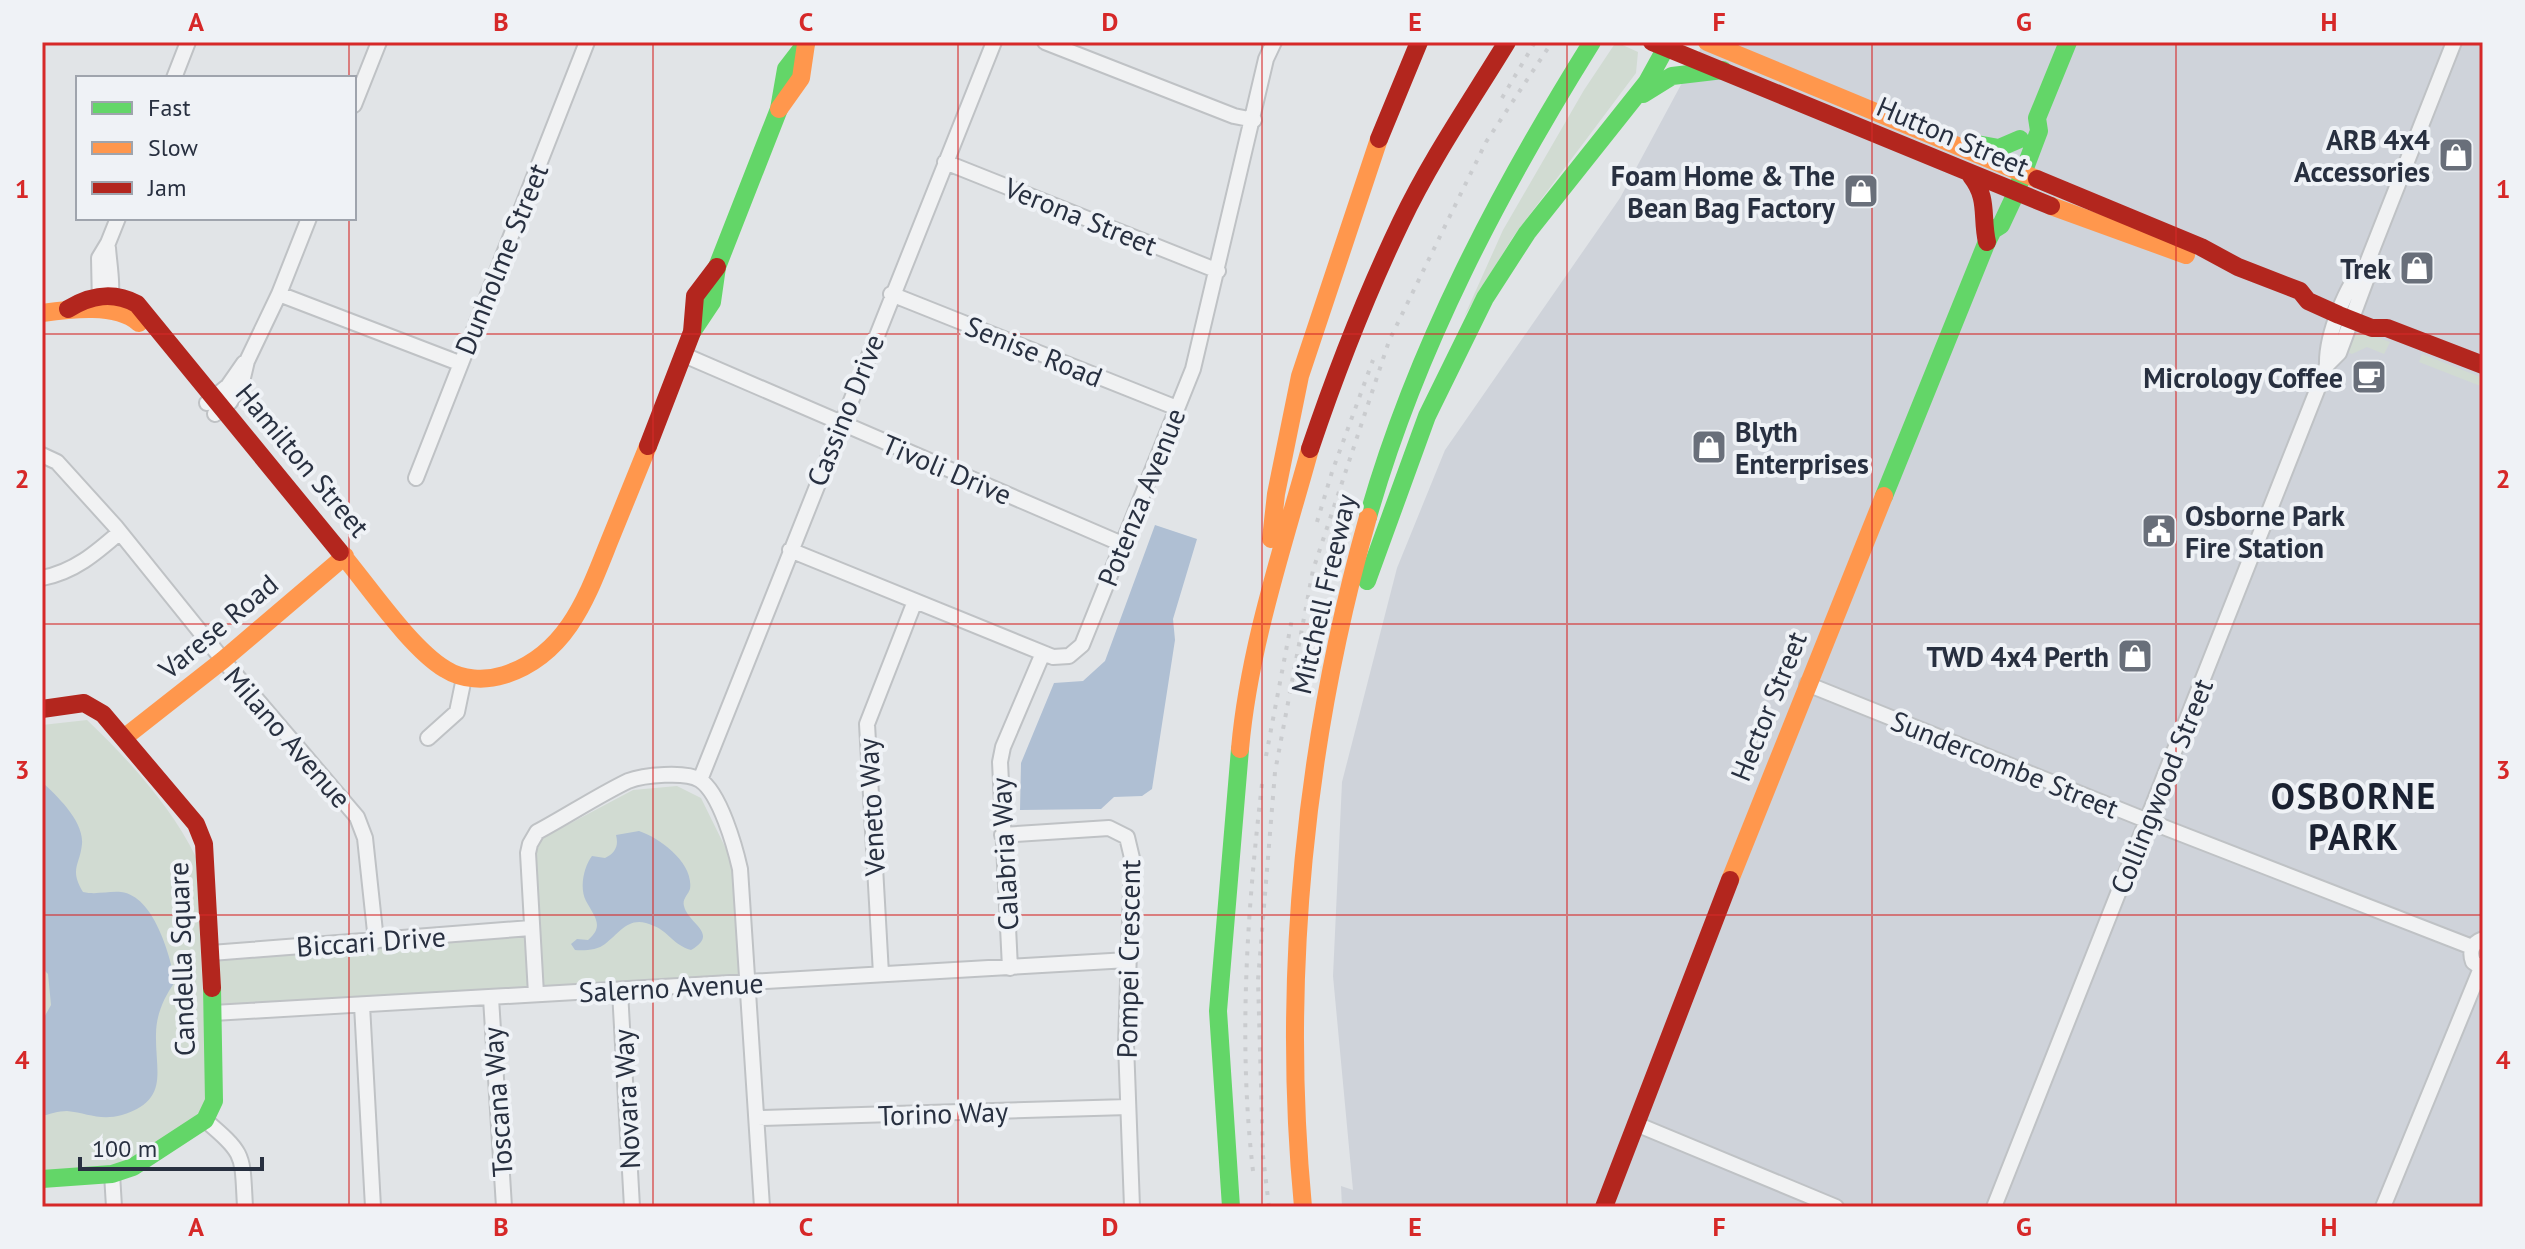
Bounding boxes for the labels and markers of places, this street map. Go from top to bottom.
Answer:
place label: ARB 4x4 Accessories [2294,121,2430,190]
shop icon: ARB 4x4 Accessories [2437,136,2475,174]
place label: Foam Home & The Bean Bag Factory [1611,157,1836,226]
shop icon: Foam Home & The Bean Bag Factory [1842,172,1880,210]
shop icon: Trek [2398,249,2436,287]
place label: Trek [2340,250,2391,287]
cafe icon: Micrology Coffee [2350,358,2388,396]
place label: Micrology Coffee [2143,359,2343,396]
place label: Blyth Enterprises [1735,413,1869,482]
shop icon: Blyth Enterprises [1690,428,1728,466]
place label: Osborne Park Fire Station [2185,497,2345,566]
public building icon: Osborne Park Fire Station [2140,512,2178,550]
shop icon: TWD 4x4 Perth [2116,637,2154,675]
place label: TWD 4x4 Perth [1926,638,2109,675]

